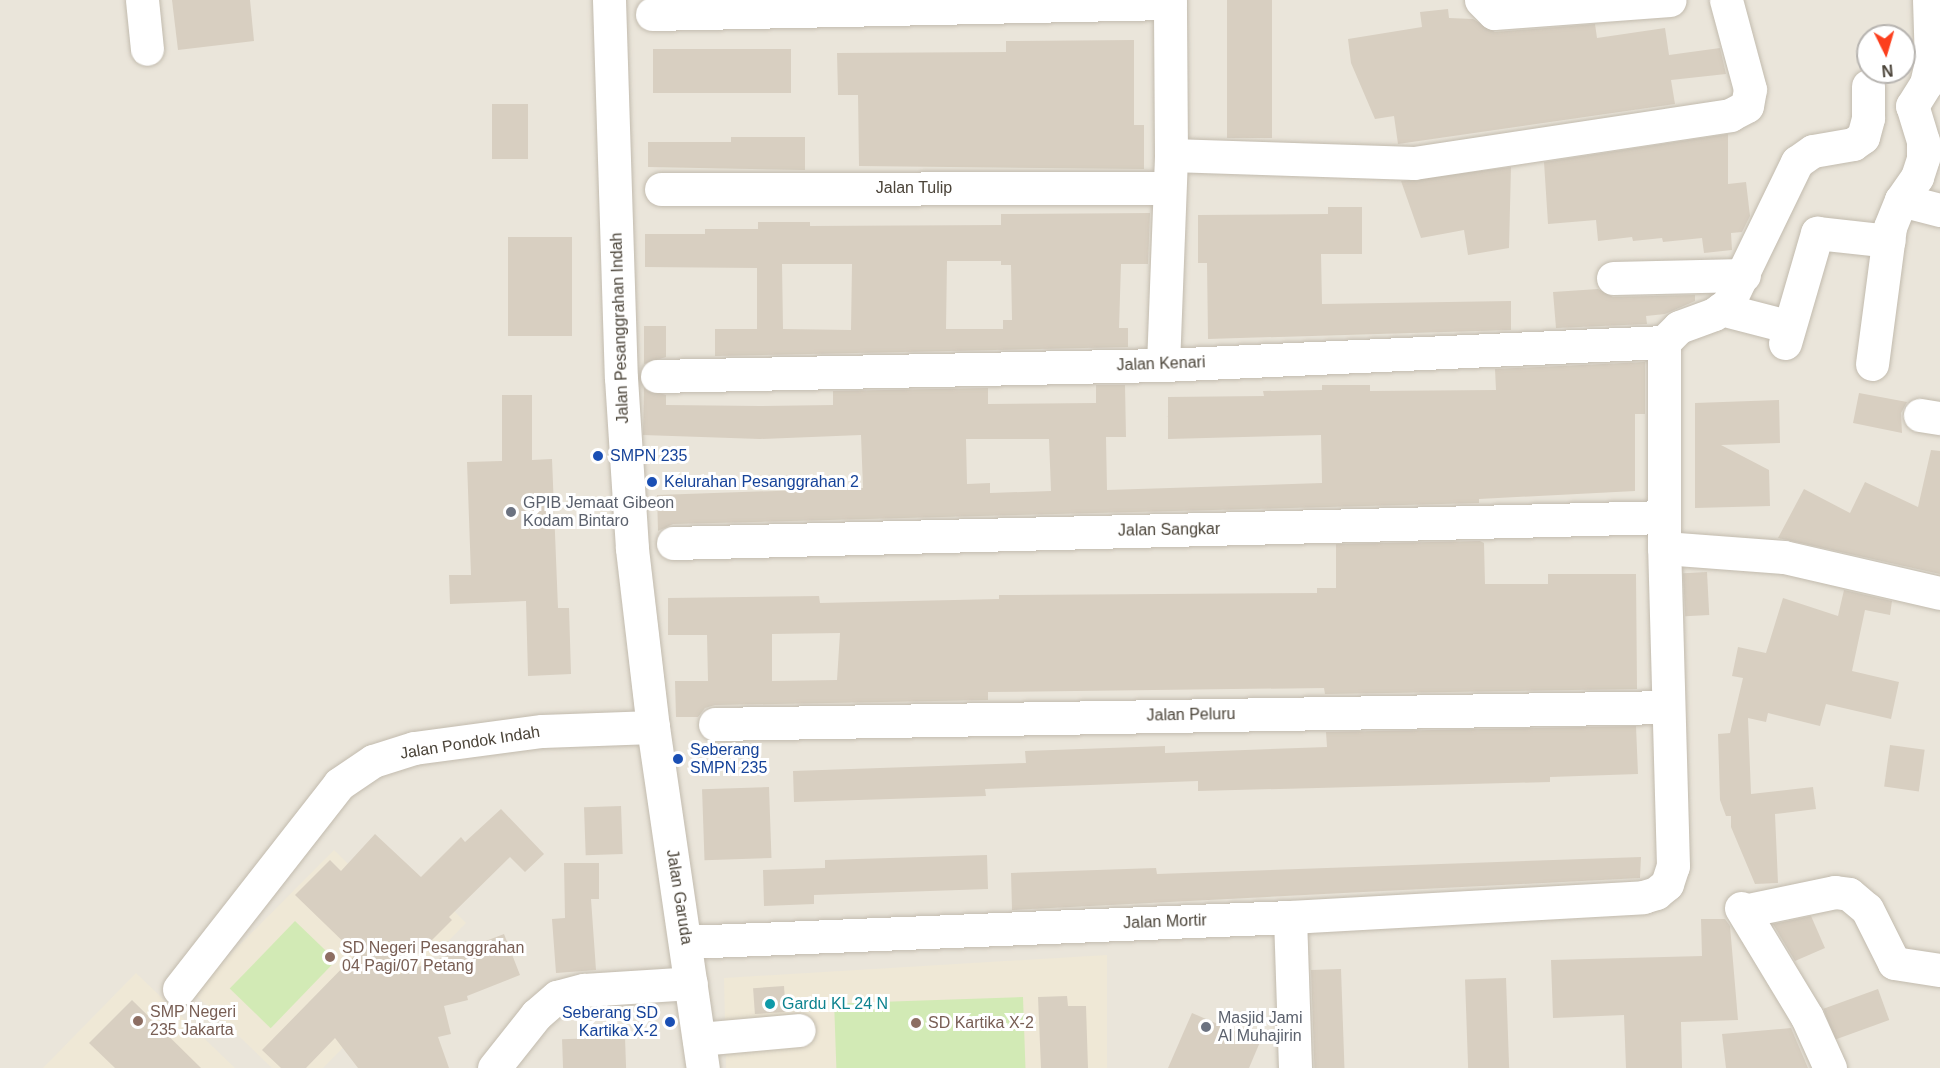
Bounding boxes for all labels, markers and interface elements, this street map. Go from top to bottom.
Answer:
north arrow [1856,24,1916,84]
text: N [1881,61,1894,79]
street label: Jalan Tulip [876,178,952,198]
street label: Jalan Pesanggrahan Indah [607,232,633,424]
street label: Jalan Kenari [1116,353,1206,375]
place label: SMPN 235 [610,446,687,466]
marker: SMPN 235 [591,449,605,463]
place label: Kelurahan Pesanggrahan 2 [664,472,859,492]
marker: Kelurahan Pesanggrahan 2 [645,475,659,489]
place label: GPIB Jemaat Gibeon Kodam Bintaro [523,493,674,531]
marker: GPIB Jemaat Gibeon Kodam Bintaro [504,505,518,519]
street label: Jalan Sangkar [1118,520,1220,540]
street label: Jalan Peluru [1146,705,1236,725]
street label: Jalan Pondok Indah [399,722,541,764]
place label: Seberang SMPN 235 [690,740,767,778]
marker: Seberang SMPN 235 [671,752,685,766]
street label: Jalan Garuda [662,848,696,946]
street label: Jalan Mortir [1123,911,1207,933]
place label: SD Negeri Pesanggrahan 04 Pagi/07 Petang [342,938,524,976]
marker: SD Negeri Pesanggrahan 04 Pagi/07 Petang [323,950,337,964]
place label: Gardu KL 24 N [782,994,889,1014]
marker: Gardu KL 24 N [763,997,777,1011]
place label: SMP Negeri 235 Jakarta [150,1002,236,1040]
place label: Seberang SD Kartika X-2 [562,1003,658,1041]
place label: Masjid Jami Al Muhajirin [1218,1008,1302,1046]
place label: SD Kartika X-2 [928,1013,1034,1033]
marker: SMP Negeri 235 Jakarta [131,1014,145,1028]
marker: Seberang SD Kartika X-2 [663,1015,677,1029]
marker: SD Kartika X-2 [909,1016,923,1030]
marker: Masjid Jami Al Muhajirin [1199,1020,1213,1034]

